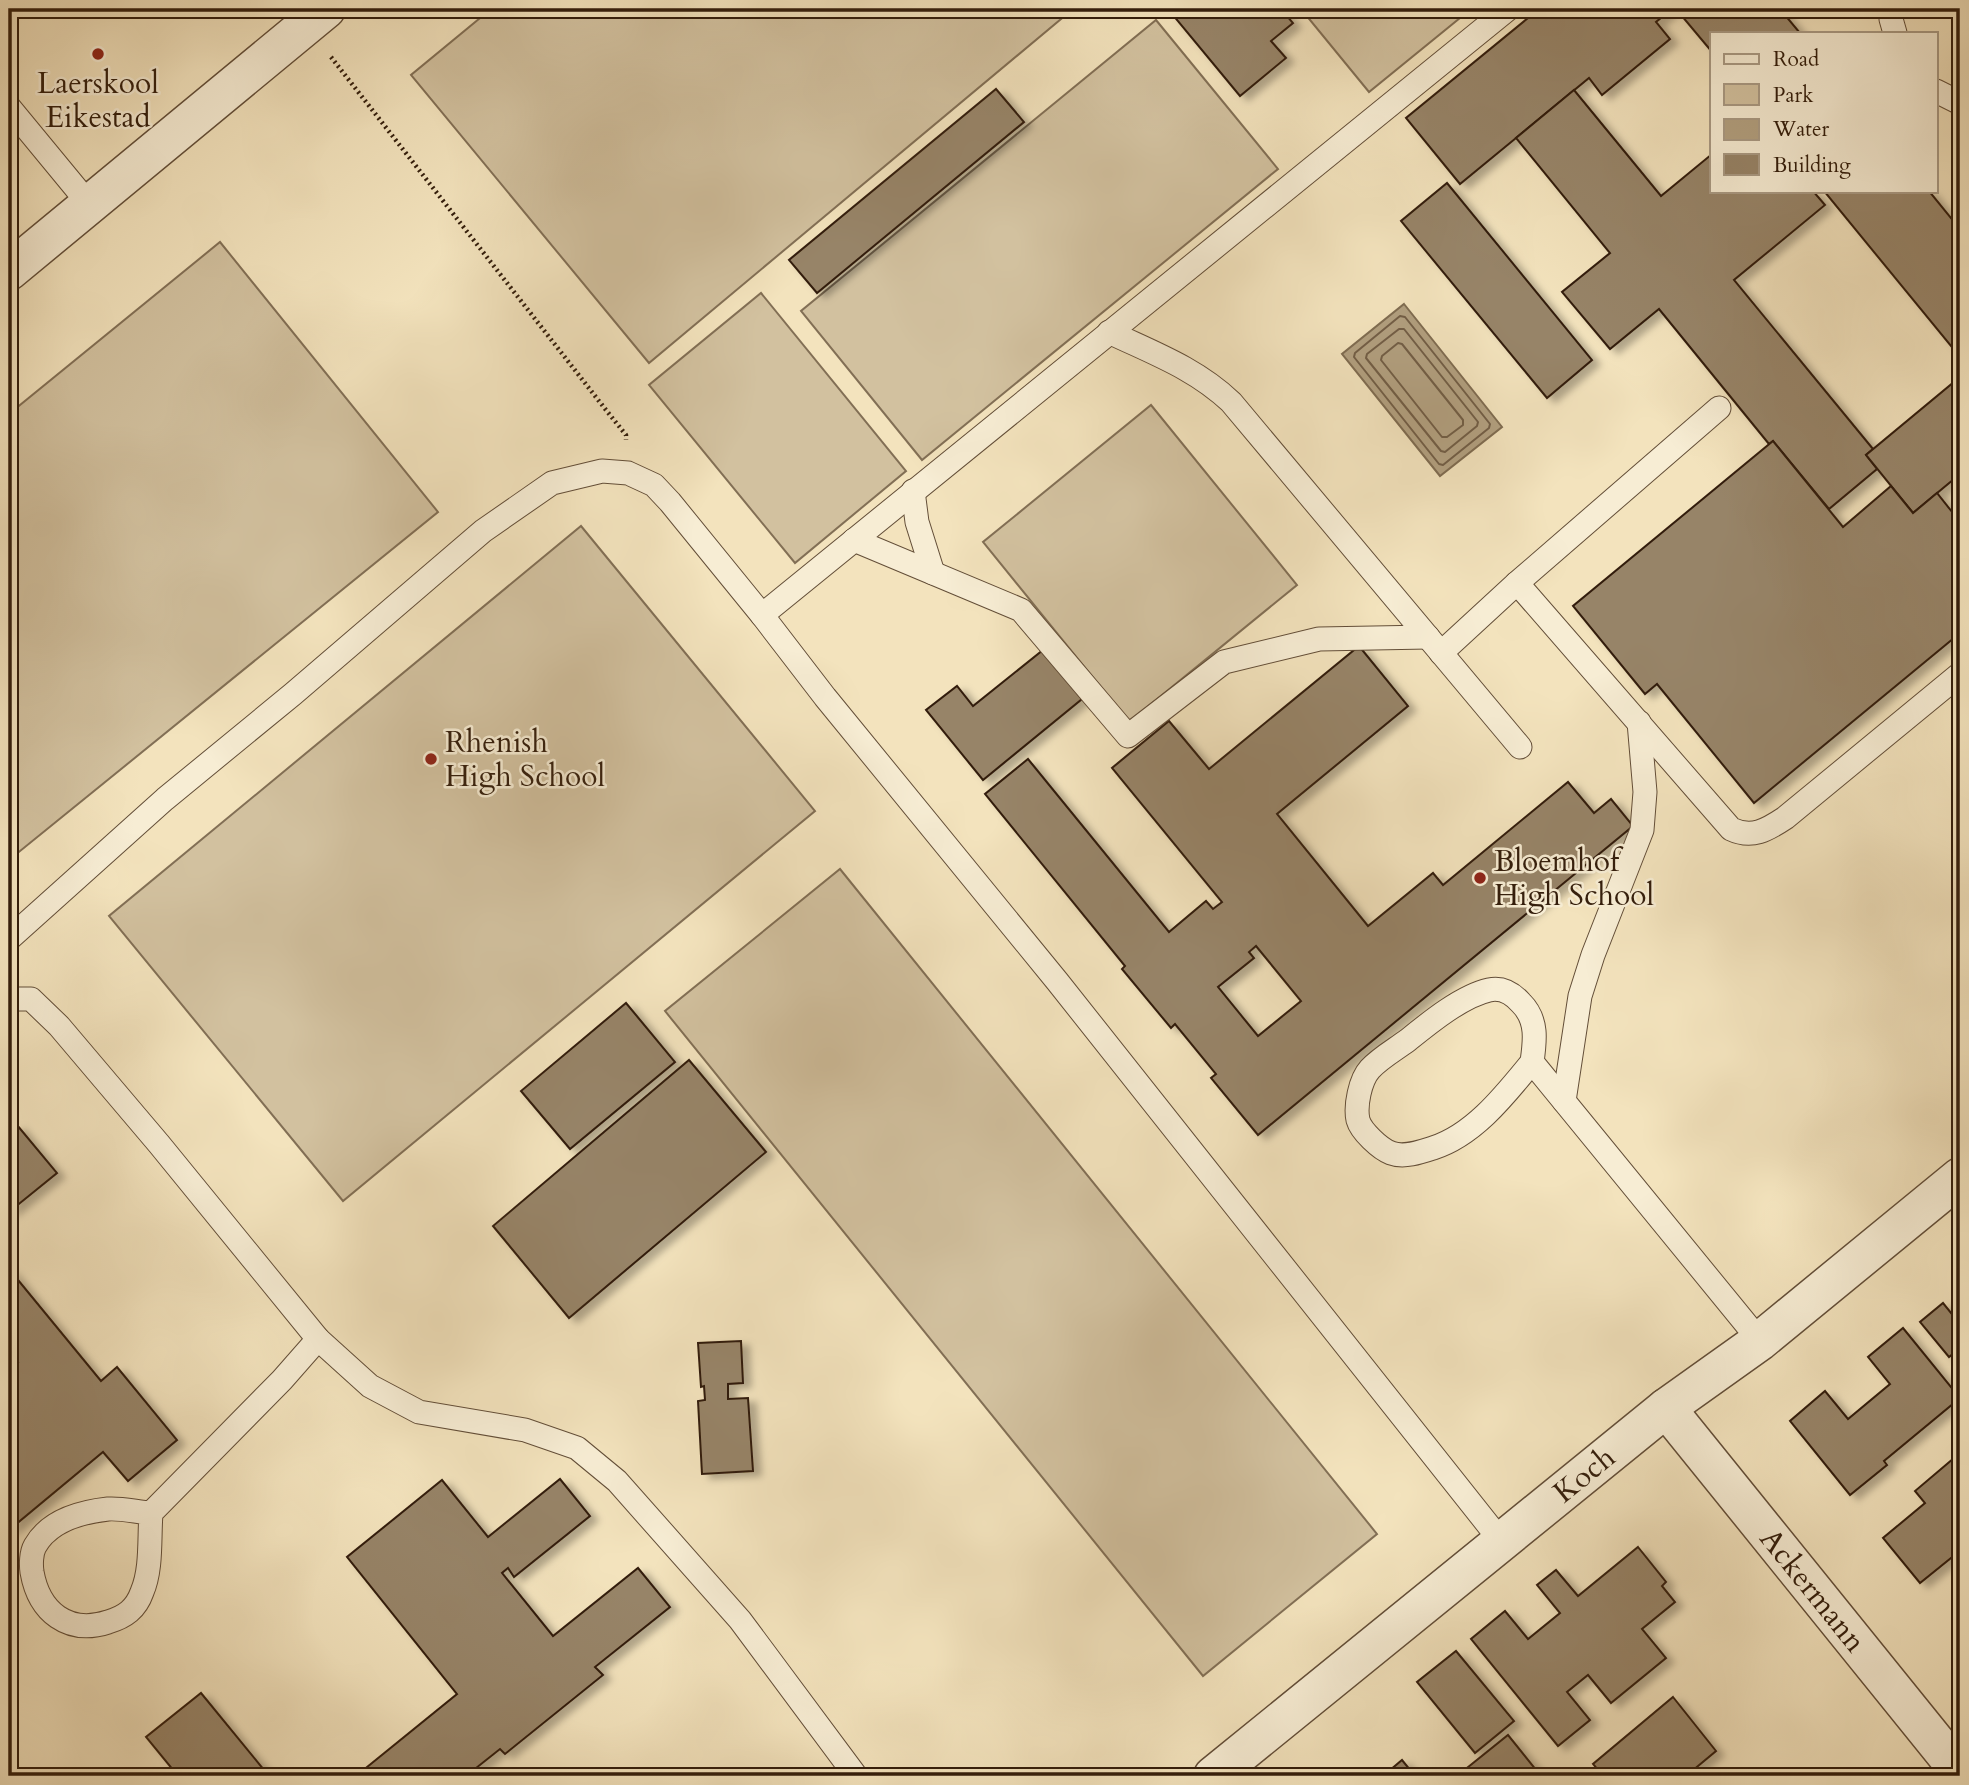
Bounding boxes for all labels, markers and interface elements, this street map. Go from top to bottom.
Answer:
legend [1710,32,1938,192]
text: Road [1773,45,1819,74]
marker: Laerskool Eikestad [90,46,106,62]
place label: Laerskool Eikestad [37,63,159,138]
text: Park [1773,81,1814,110]
text: Water [1772,115,1829,144]
text: Building [1773,151,1851,180]
place label: Rhenish High School [445,722,605,797]
marker: Rhenish High School [423,751,439,767]
place label: Bloemhof High School [1494,841,1654,916]
marker: Bloemhof High School [1472,870,1488,886]
street label: Koch [1544,1437,1624,1512]
street label: Ackermann [1751,1520,1876,1661]

